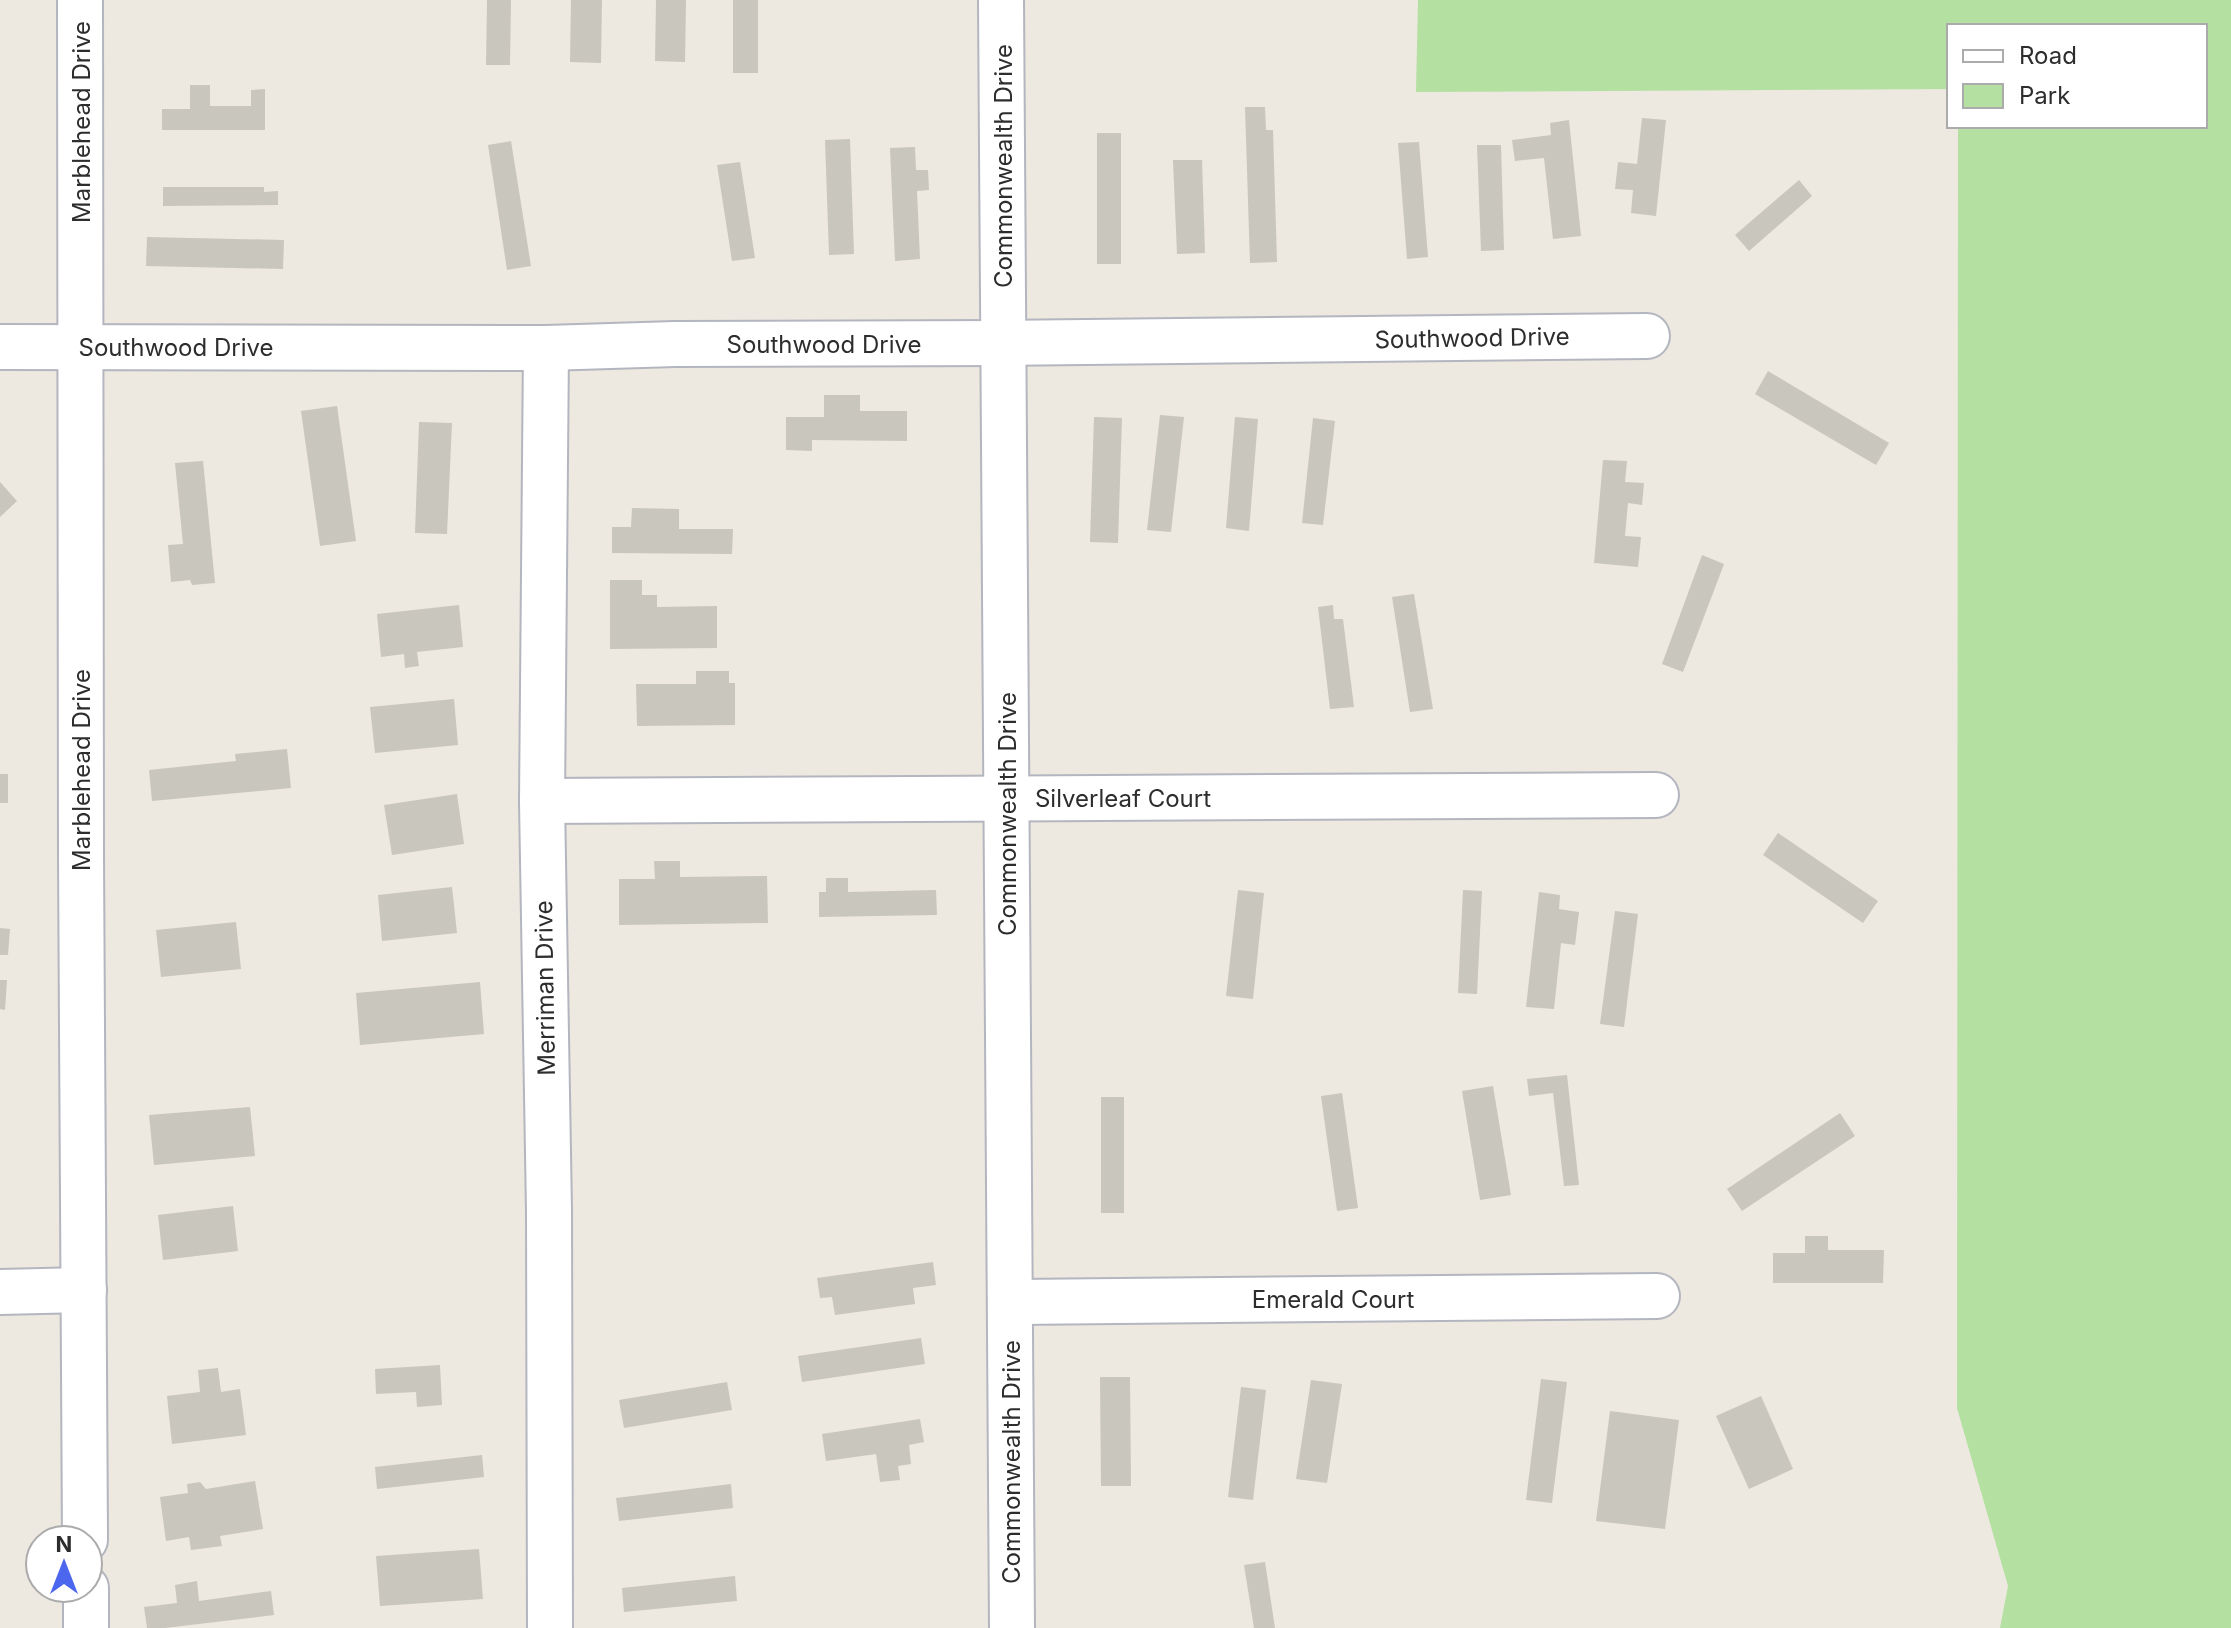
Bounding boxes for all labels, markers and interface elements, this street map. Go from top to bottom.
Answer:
street label: Marblehead Drive [67,21,96,223]
legend [1947,24,2207,128]
text: Road [2019,41,2077,70]
street label: Commonwealth Drive [989,44,1018,288]
text: Park [2019,81,2070,110]
street label: Southwood Drive [1374,322,1570,354]
street label: Southwood Drive [726,330,922,359]
street label: Southwood Drive [78,333,274,362]
street label: Marblehead Drive [67,669,96,871]
street label: Commonwealth Drive [993,692,1022,936]
street label: Silverleaf Court [1035,784,1211,813]
street label: Merriman Drive [529,900,561,1076]
street label: Emerald Court [1252,1285,1414,1314]
street label: Commonwealth Drive [997,1340,1026,1584]
north arrow [24,1524,104,1604]
text: N [56,1531,72,1557]

